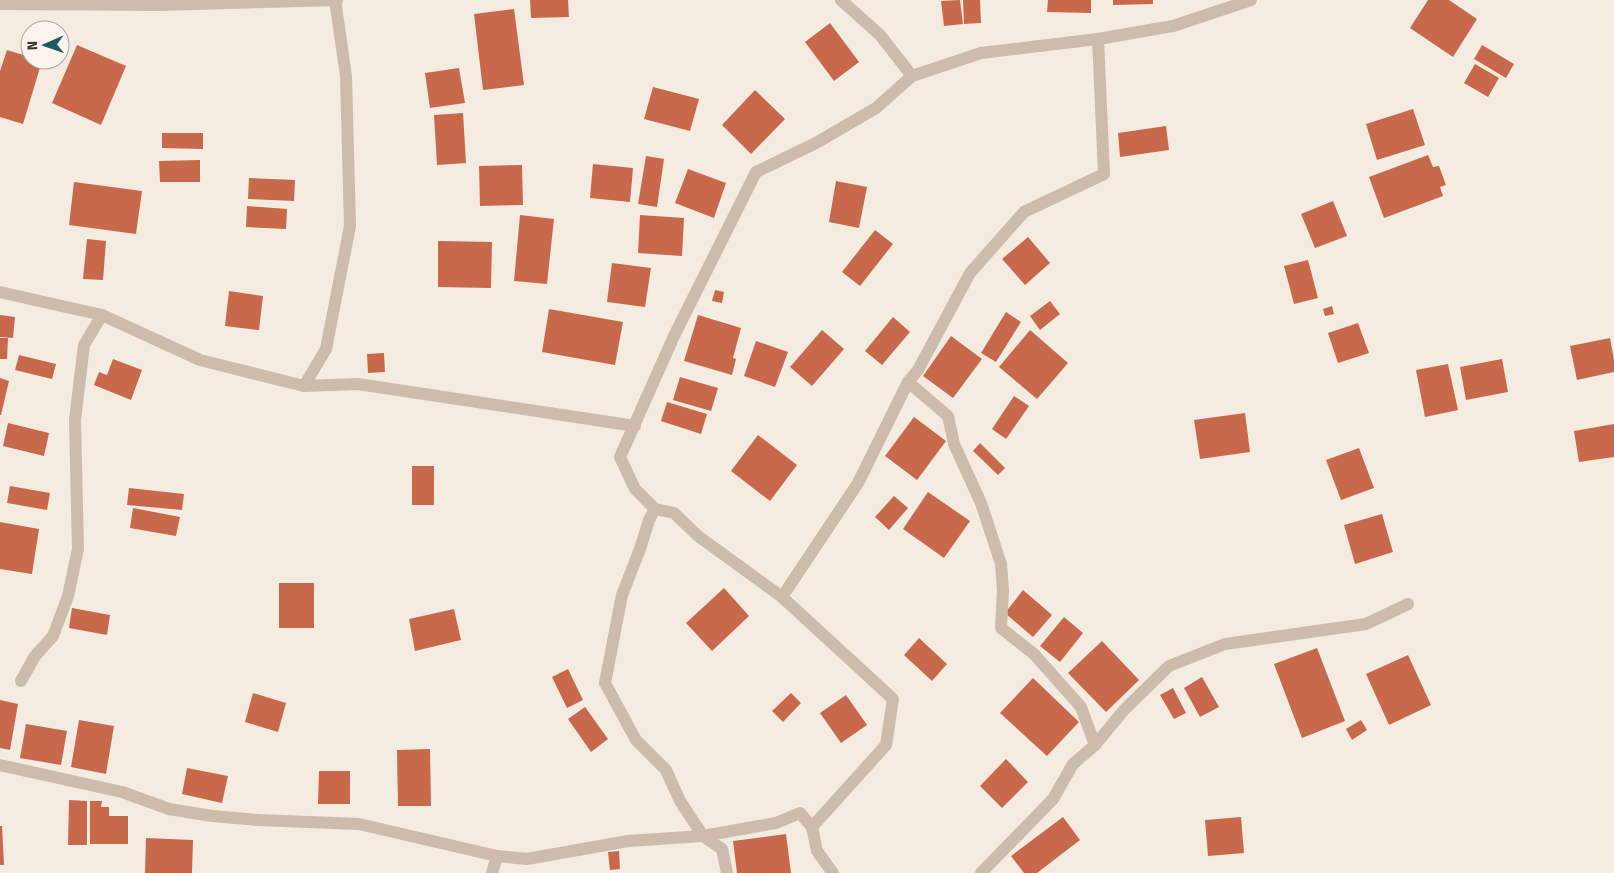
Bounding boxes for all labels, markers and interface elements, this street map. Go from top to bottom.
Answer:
north arrow [20,20,70,70]
text: N [24,40,41,50]

